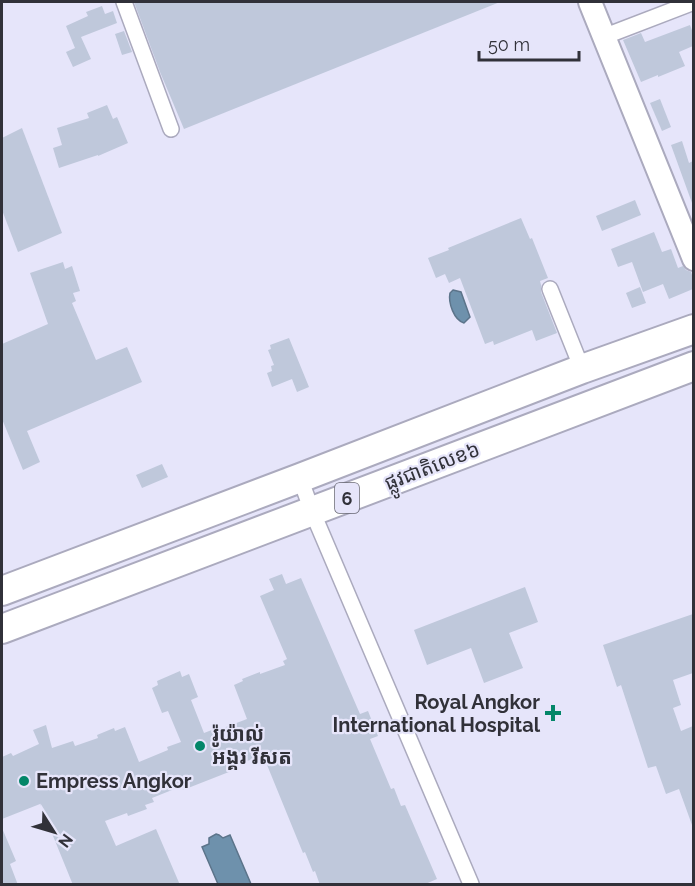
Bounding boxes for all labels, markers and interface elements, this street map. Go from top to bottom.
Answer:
scale bar [479,24,580,62]
text: 50 m [488,34,530,55]
street label: ផ្លូវជាតិលេខ៦ [381,437,486,502]
road number: 6 [335,483,359,513]
place label: Royal Angkor International Hospital [332,690,541,737]
marker: Royal Angkor International Hospital [544,704,562,722]
place label: រ៉ូយ៉ាល់ អង្គរ រីសត [212,722,292,770]
marker: រ៉ូយ៉ាល់ អង្គរ រីសត [193,739,207,753]
place label: Empress Angkor [36,769,192,793]
marker: Empress Angkor [17,774,31,788]
north arrow [24,802,84,862]
text: N [54,830,77,851]

